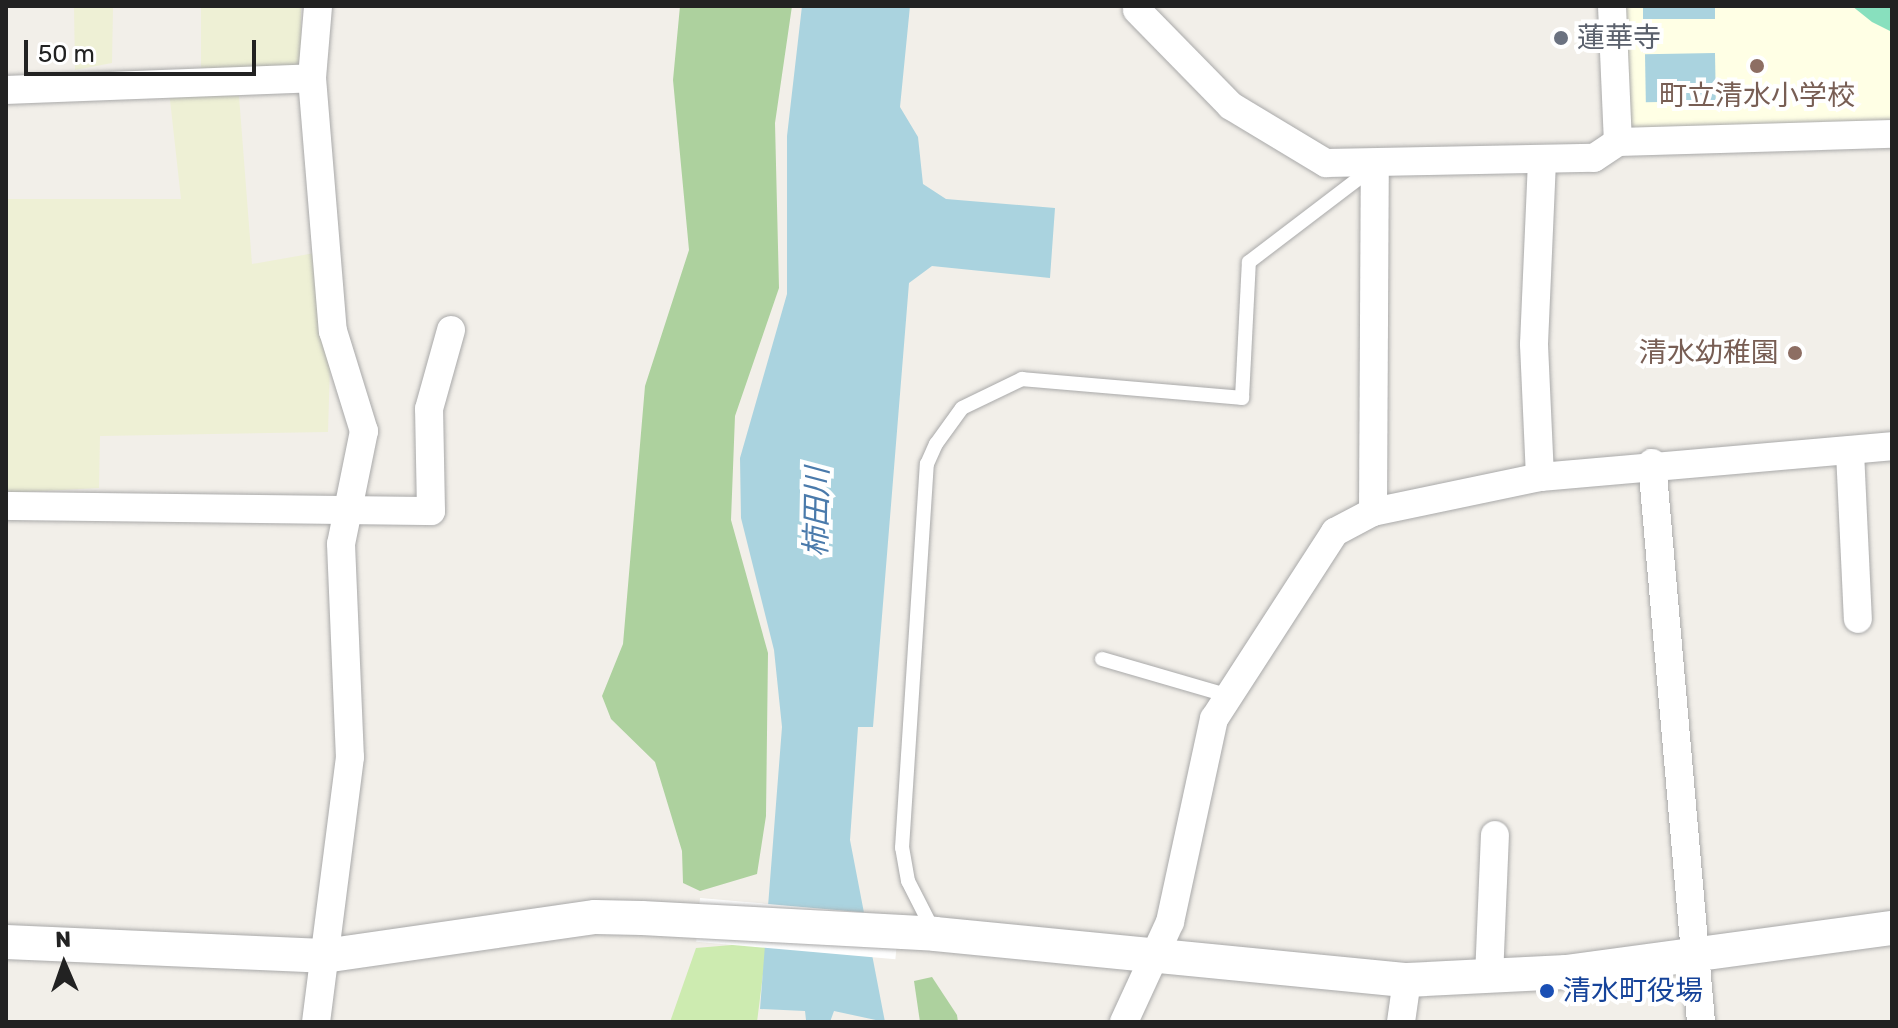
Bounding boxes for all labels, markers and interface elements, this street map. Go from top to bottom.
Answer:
place label: 蓮華寺 [1577,21,1661,55]
scale bar [28,24,260,74]
marker: 蓮華寺 [1552,29,1570,47]
text: 50 m [38,40,95,68]
marker: 町立清水小学校 [1748,57,1766,75]
place label: 町立清水小学校 [1659,79,1855,113]
place label: 清水幼稚園 [1639,336,1779,370]
marker: 清水幼稚園 [1786,344,1804,362]
water label: 柿田川 [798,467,836,557]
north arrow [24,924,104,1004]
text: N [55,926,72,953]
place label: 清水町役場 [1563,974,1703,1008]
marker: 清水町役場 [1538,982,1556,1000]

